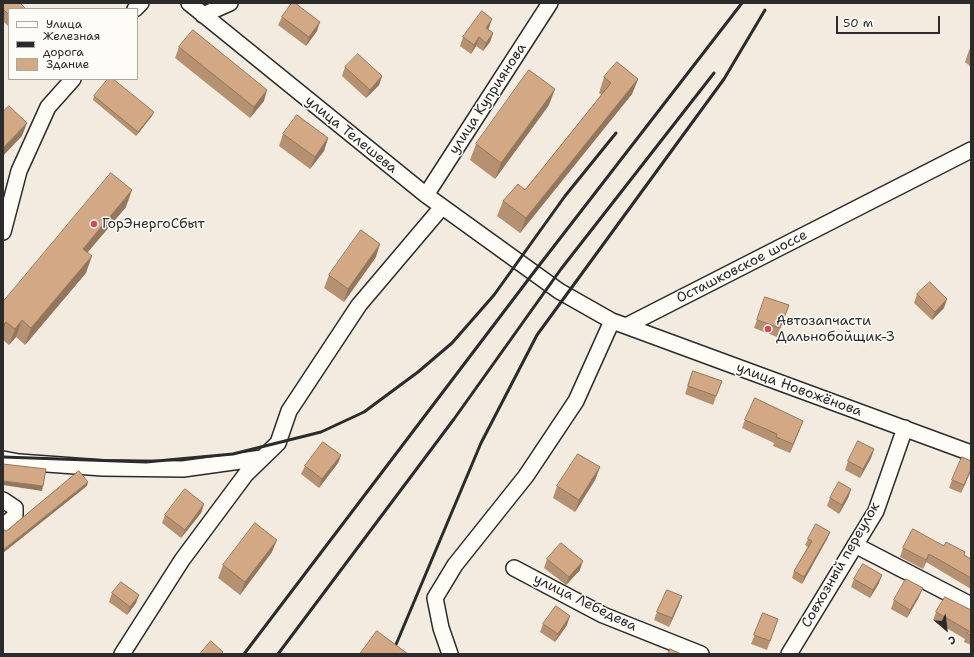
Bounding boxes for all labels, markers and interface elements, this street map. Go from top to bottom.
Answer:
legend [8,8,138,80]
scale bar [838,8,942,34]
text: 50 m [843,15,873,31]
text: Улица [46,16,82,32]
text: Железная дорога [43,28,100,60]
street label: улица Куприянова [446,40,530,158]
text: Здание [46,56,89,72]
street label: улица Телешева [302,93,400,177]
place label: ГорЭнергоСбыт [102,216,205,232]
marker: ГорЭнергоСбыт [89,219,99,229]
street label: Осташковское шоссе [674,227,810,307]
place label: Автозапчасти Дальнобойщик-3 [776,313,895,346]
marker: Автозапчасти Дальнобойщик-3 [763,324,773,334]
street label: улица Новожёнова [734,359,864,421]
street label: Совхозный переулок [798,499,884,631]
street label: улица Лебедева [531,571,639,635]
north arrow [926,609,966,649]
text: С [945,632,958,648]

